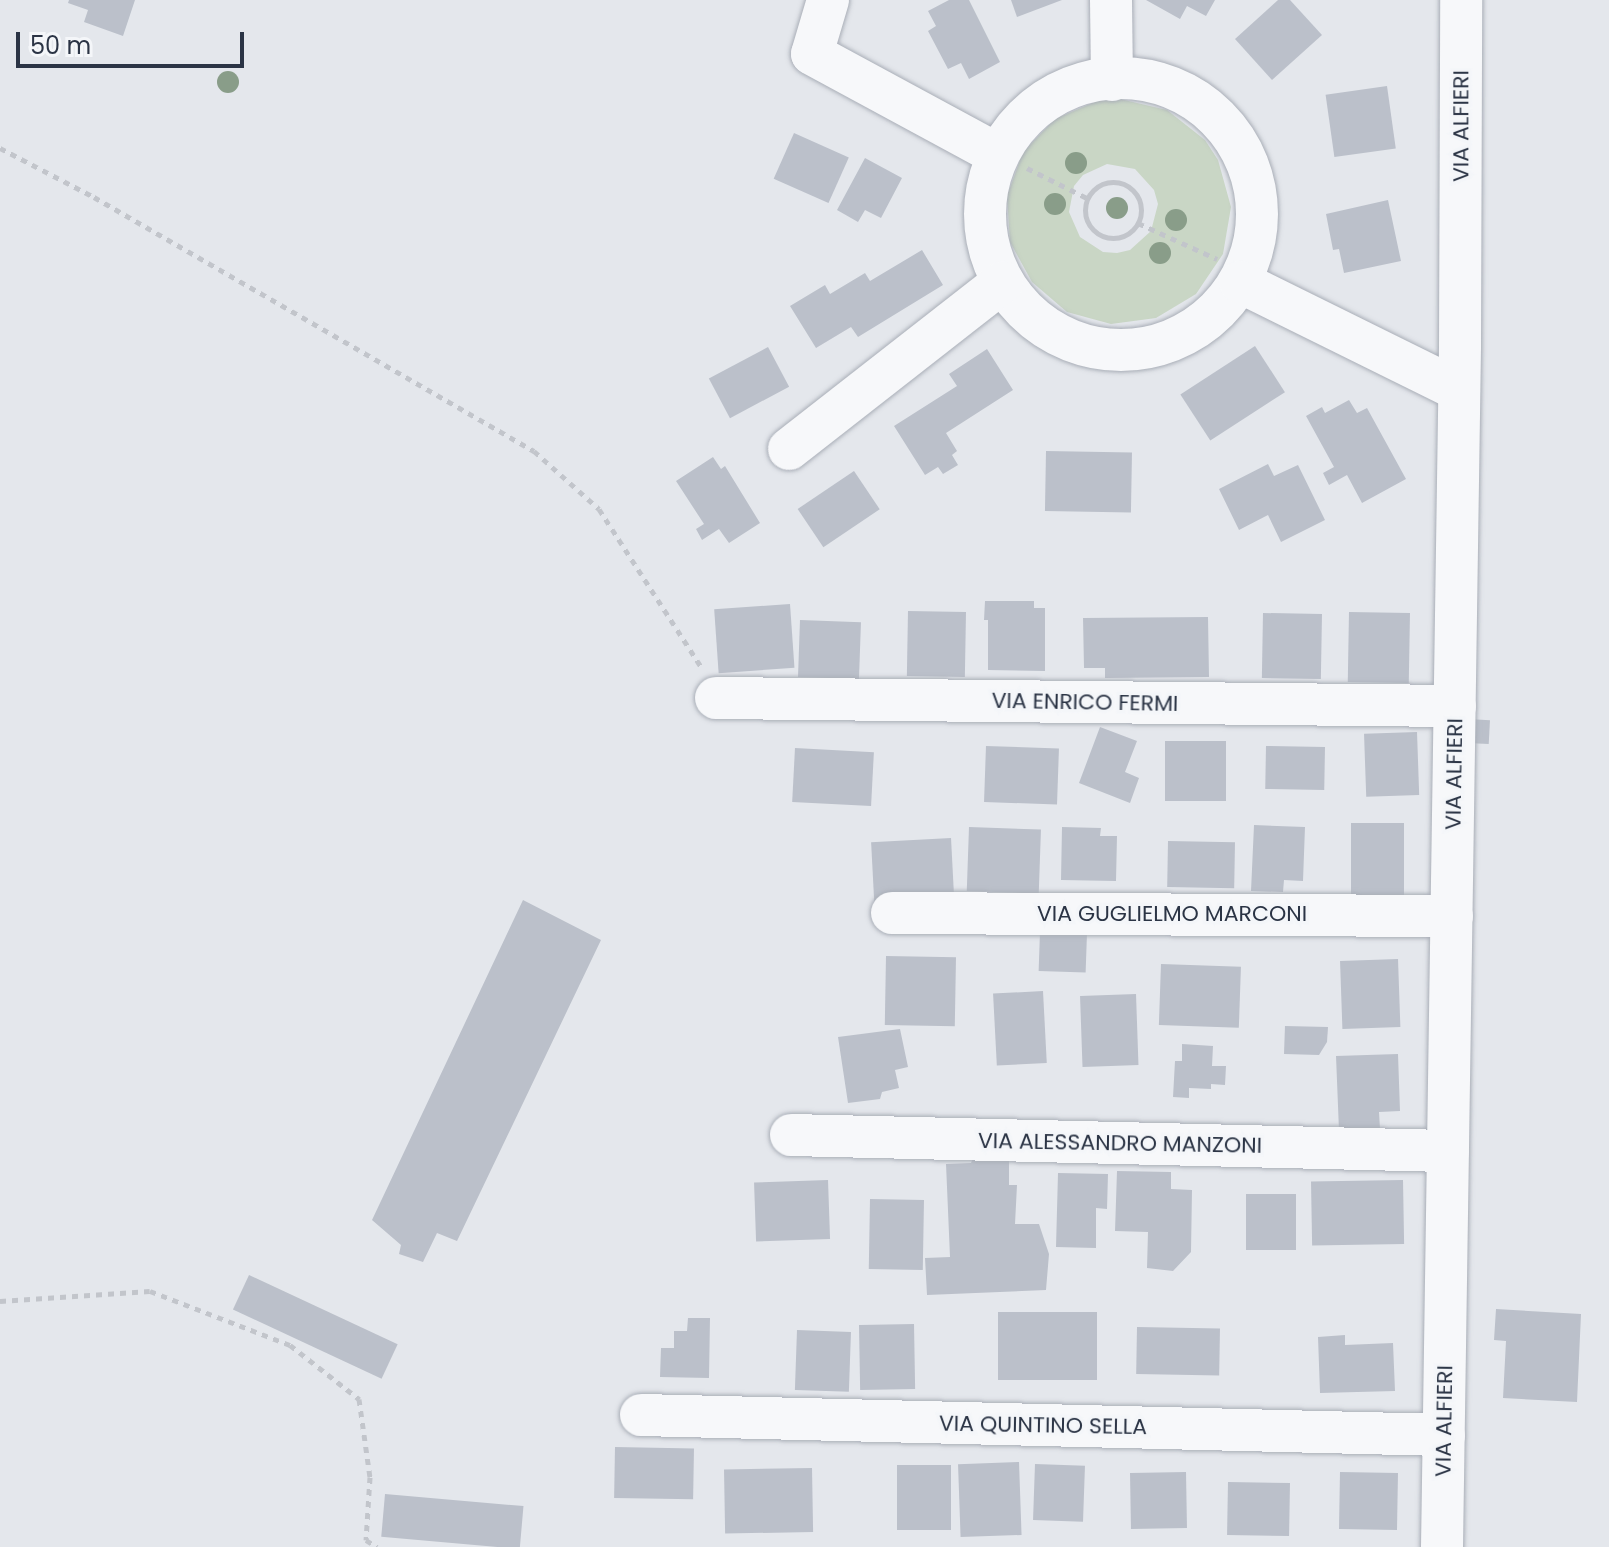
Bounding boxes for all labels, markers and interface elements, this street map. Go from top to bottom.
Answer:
scale bar [20,16,248,66]
text: 50 m [30,29,91,62]
street label: VIA ALFIERI [1448,70,1474,182]
street label: VIA ENRICO FERMI [991,687,1179,717]
street label: VIA ALFIERI [1440,718,1468,830]
street label: VIA GUGLIELMO MARCONI [1037,901,1307,927]
street label: VIA ALESSANDRO MANZONI [978,1127,1262,1159]
street label: VIA ALFIERI [1430,1365,1458,1477]
street label: VIA QUINTINO SELLA [939,1410,1147,1440]

